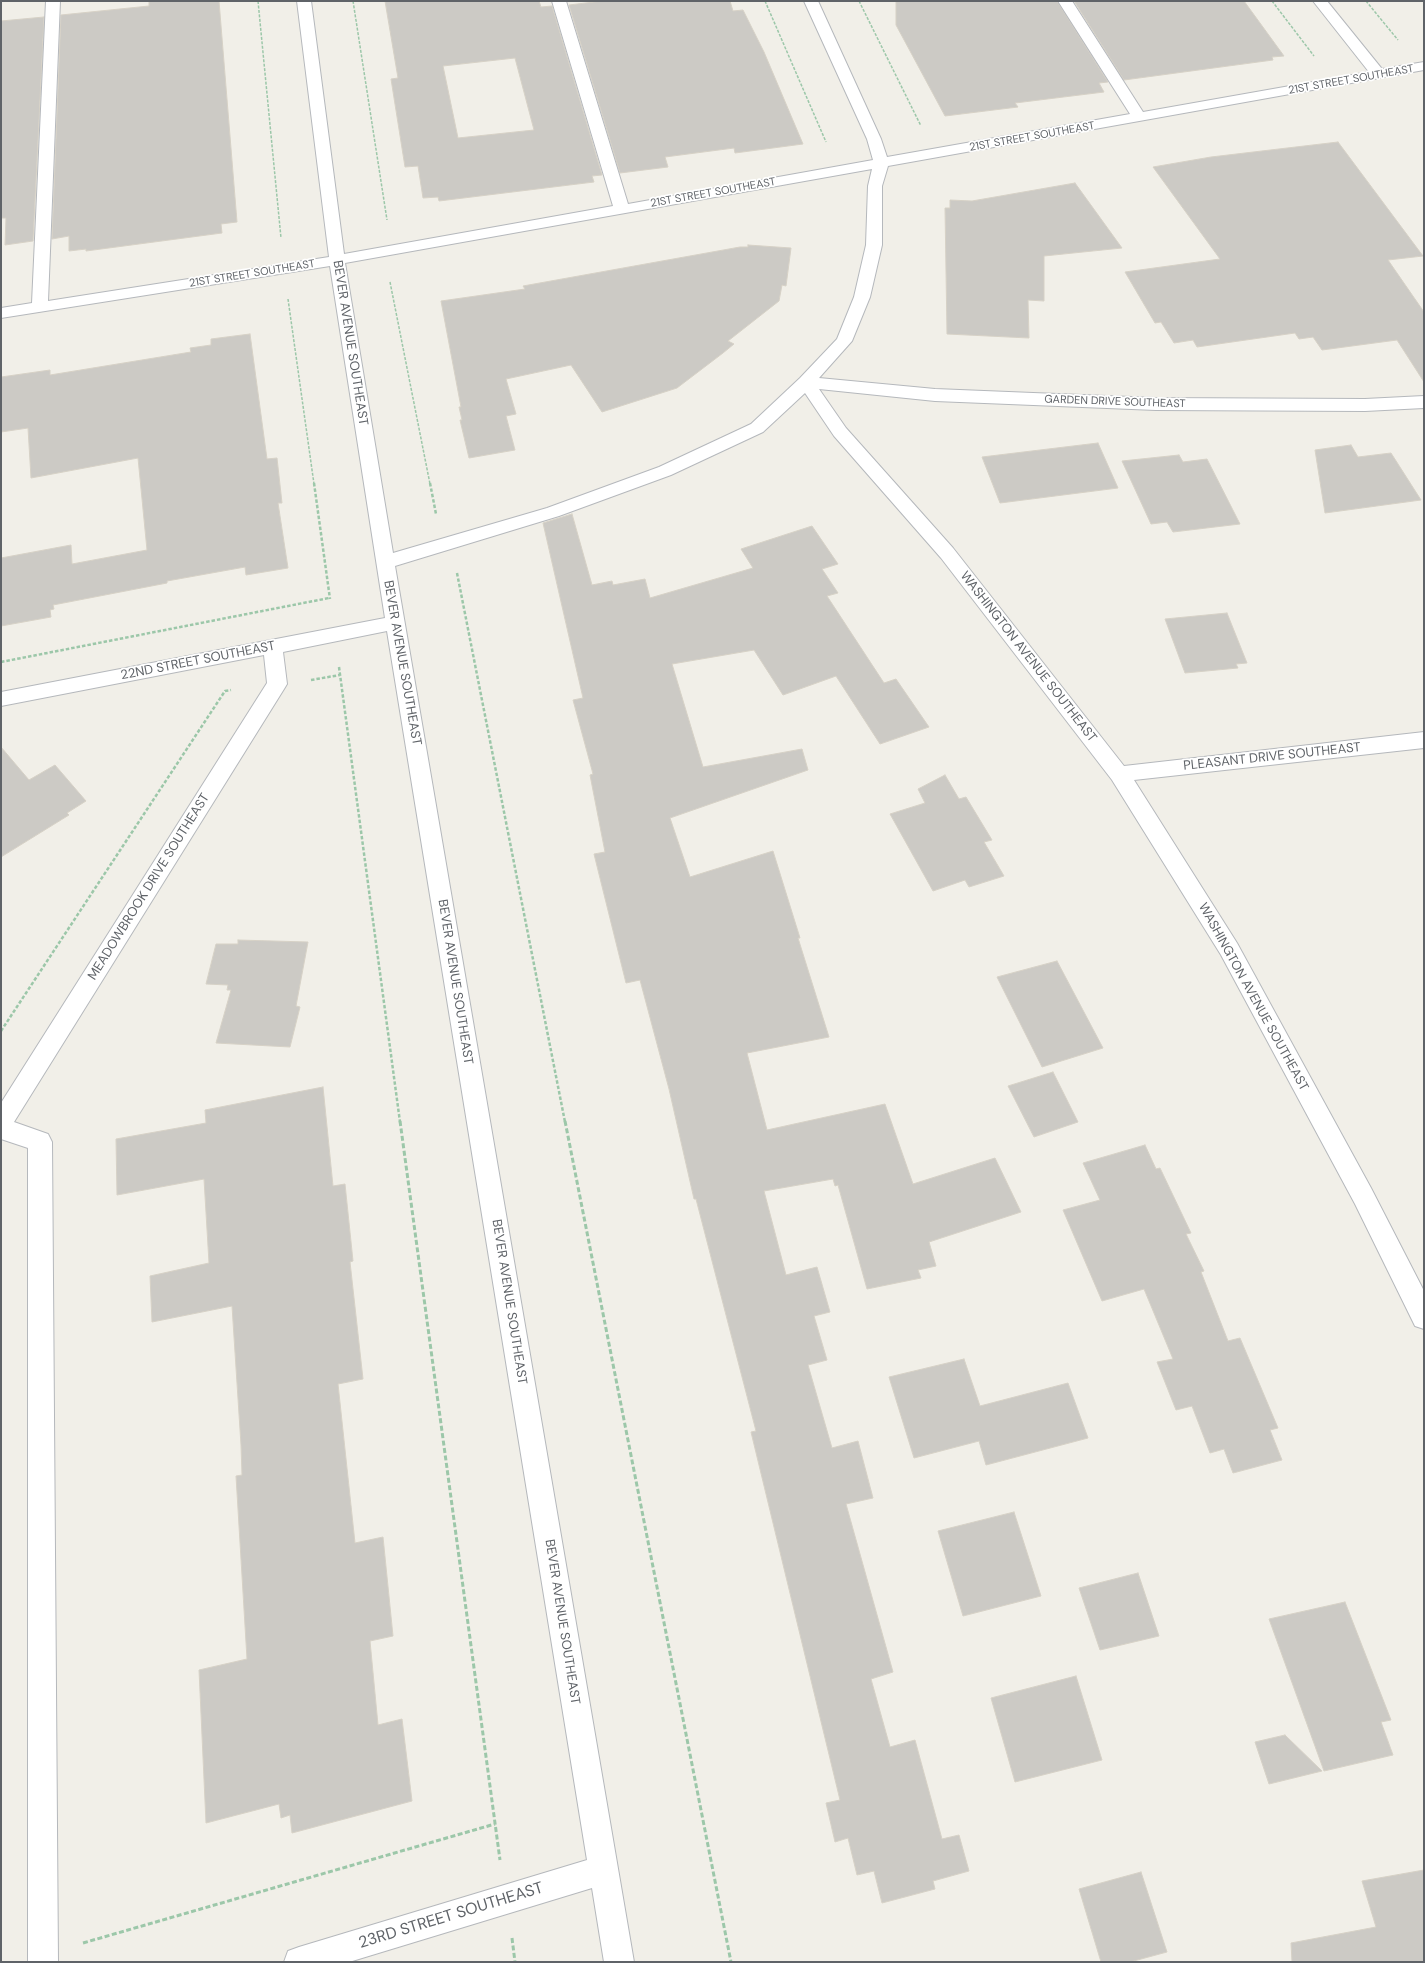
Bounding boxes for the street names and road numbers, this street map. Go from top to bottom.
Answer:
street label: 21ST STREET SOUTHEAST [1287,62,1415,98]
street label: 21ST STREET SOUTHEAST [968,119,1096,155]
street label: 21ST STREET SOUTHEAST [649,175,777,211]
street label: 21ST STREET SOUTHEAST [188,258,316,290]
street label: BEVER AVENUE SOUTHEAST [329,259,371,427]
street label: GARDEN DRIVE SOUTHEAST [1044,393,1186,411]
street label: WASHINGTON AVENUE SOUTHEAST [956,568,1100,746]
street label: BEVER AVENUE SOUTHEAST [380,579,424,747]
street label: 22ND STREET SOUTHEAST [119,638,277,684]
street label: PLEASANT DRIVE SOUTHEAST [1183,740,1361,774]
street label: MEADOWBROOK DRIVE SOUTHEAST [85,791,213,983]
street label: BEVER AVENUE SOUTHEAST [434,898,476,1066]
street label: WASHINGTON AVENUE SOUTHEAST [1195,900,1311,1094]
street label: BEVER AVENUE SOUTHEAST [488,1218,530,1386]
street label: BEVER AVENUE SOUTHEAST [541,1538,583,1706]
street label: 23RD STREET SOUTHEAST [356,1879,546,1953]

